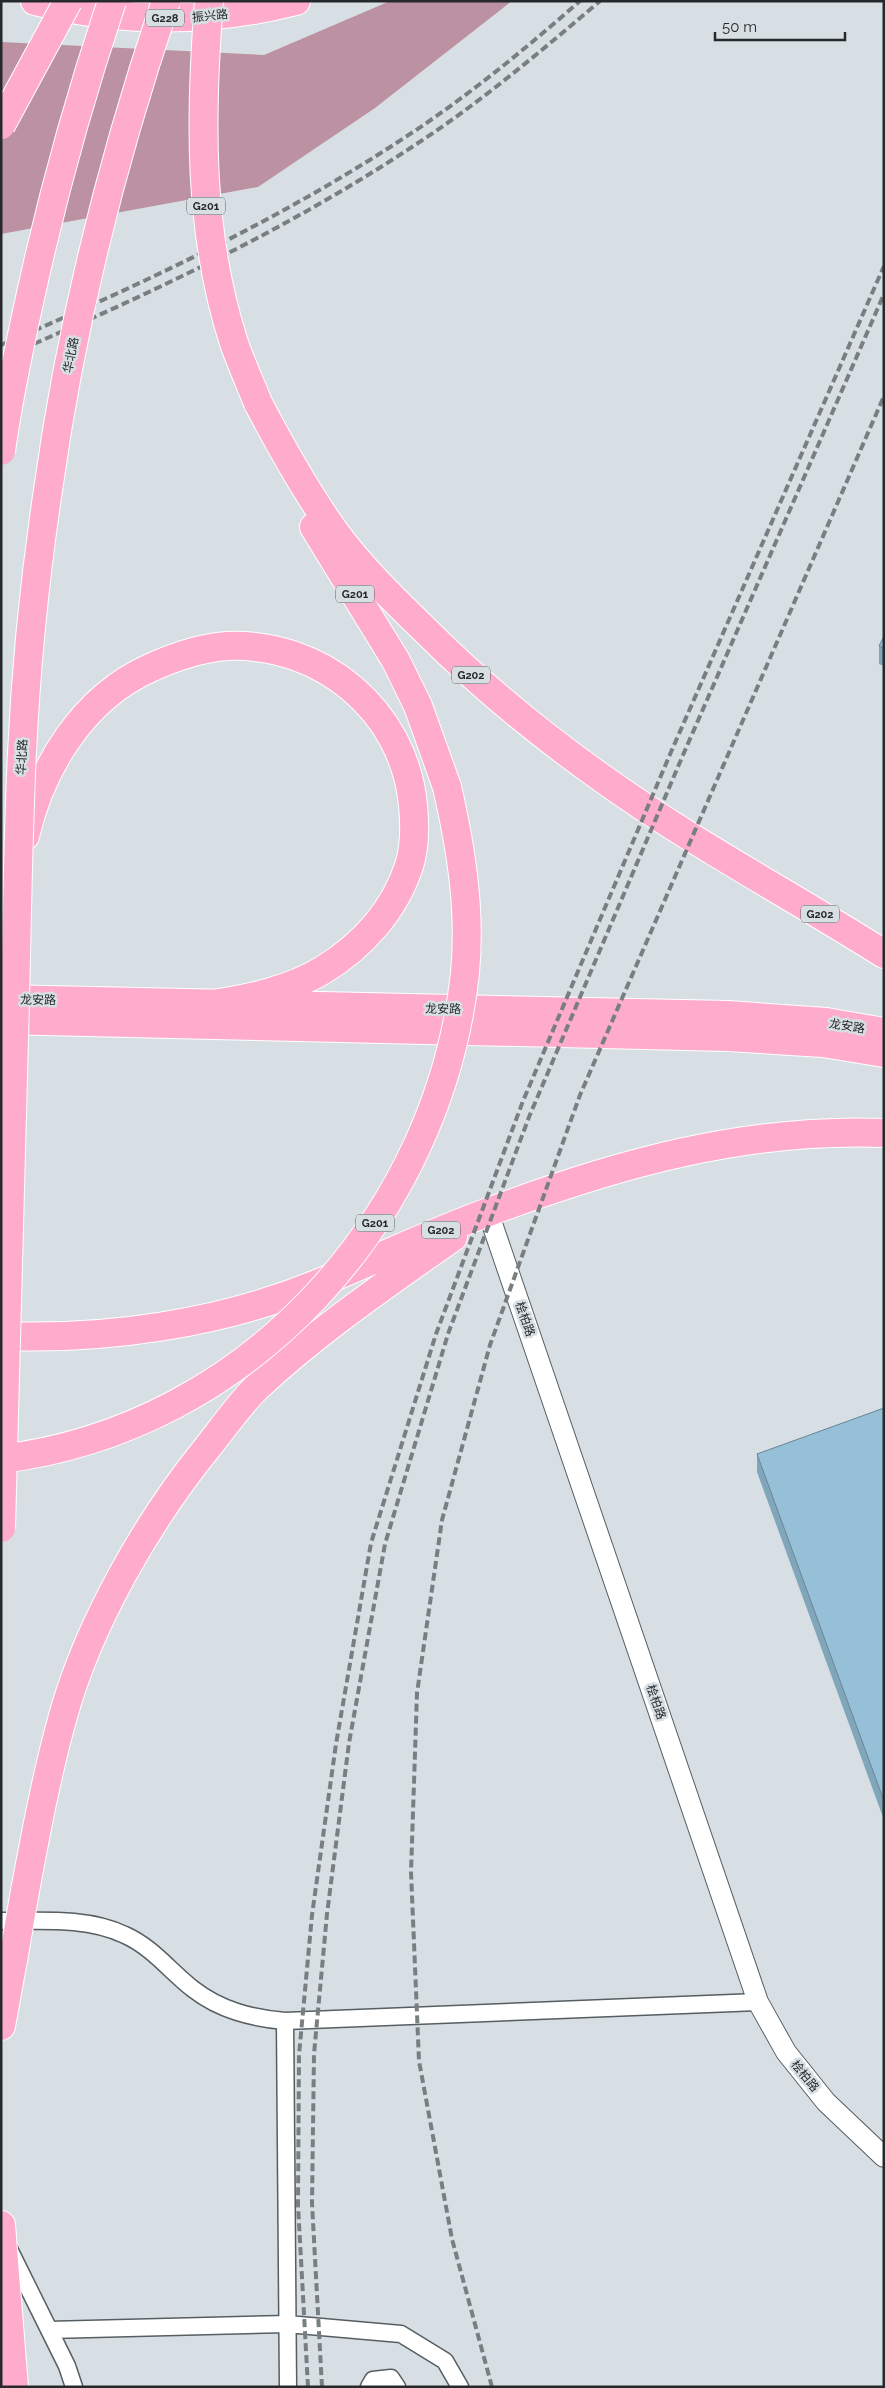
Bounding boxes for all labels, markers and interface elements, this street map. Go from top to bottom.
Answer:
street label: 振兴路 [191,7,229,25]
road number: G228 [146,10,184,27]
scale bar [715,10,845,42]
text: 50 m [722,18,757,36]
road number: G201 [187,198,225,215]
street label: 华北路 [61,336,81,374]
road number: G201 [336,586,374,602]
road number: G202 [452,666,490,684]
street label: 华北路 [14,739,30,775]
road number: G202 [801,906,839,922]
street label: 龙安路 [20,993,56,1007]
street label: 龙安路 [425,1002,461,1016]
street label: 龙安路 [828,1016,866,1036]
road number: G201 [356,1214,394,1232]
road number: G202 [422,1222,460,1238]
street label: 桧柏路 [513,1300,537,1338]
street label: 桧柏路 [644,1683,668,1721]
street label: 桧柏路 [788,2058,822,2094]

